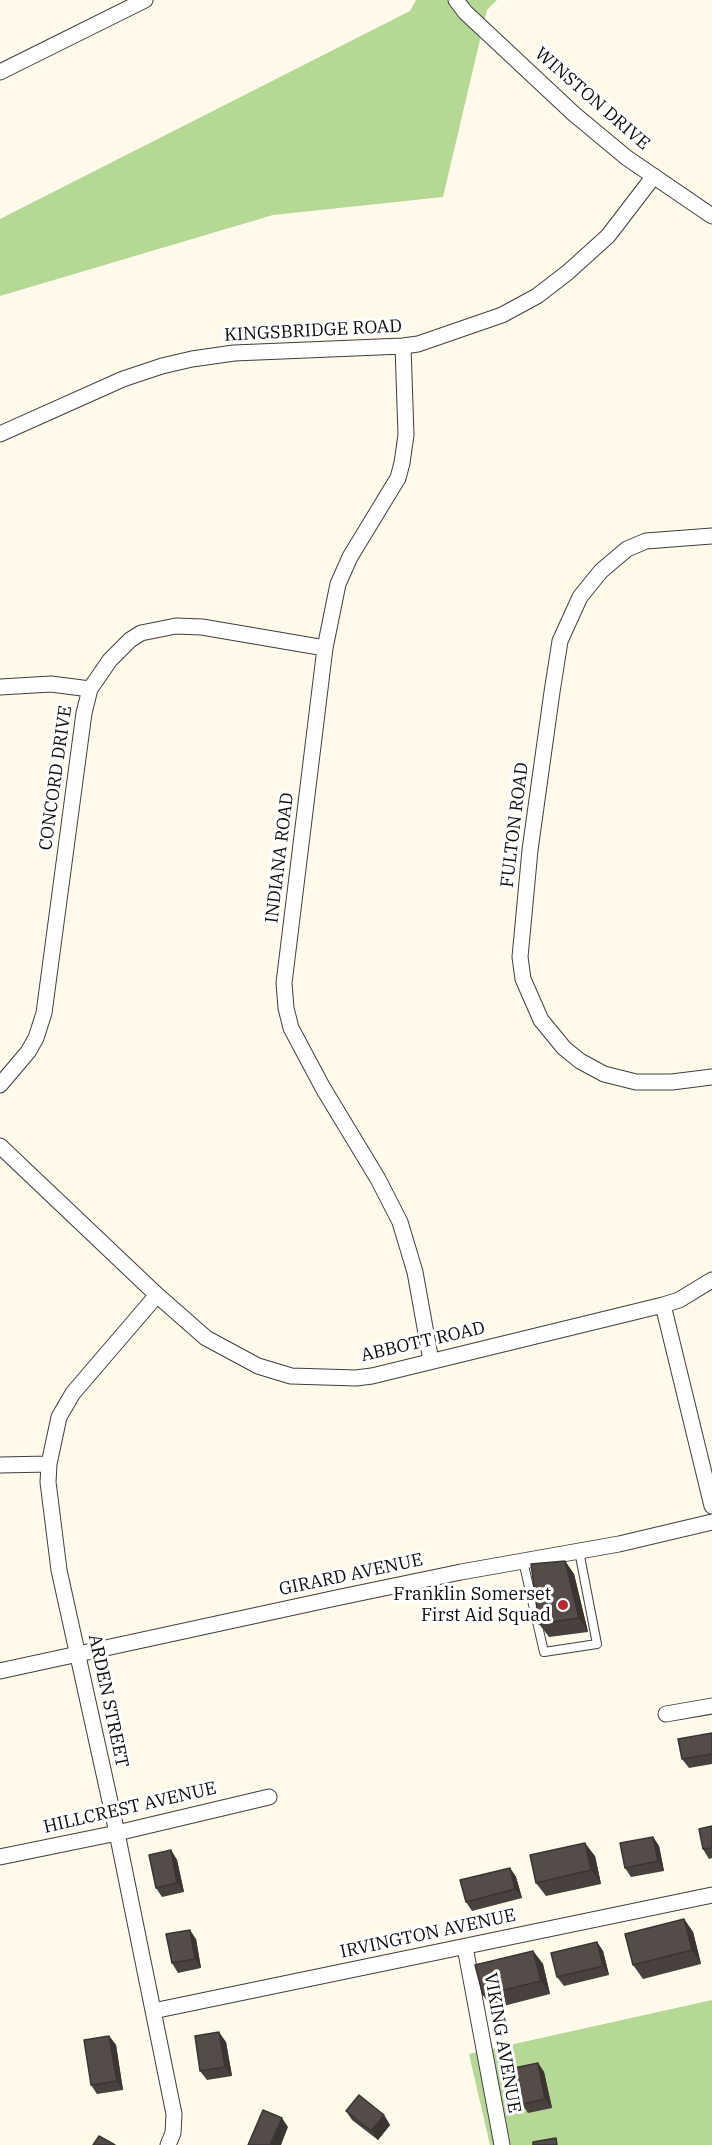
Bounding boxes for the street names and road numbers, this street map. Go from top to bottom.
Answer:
street label: WINSTON DRIVE [530,43,654,155]
street label: KINGSBRIDGE ROAD [224,316,402,346]
street label: CONCORD DRIVE [35,704,77,852]
street label: FULTON ROAD [497,761,533,889]
street label: INDIANA ROAD [261,792,299,924]
street label: ABBOTT ROAD [359,1317,487,1367]
street label: GIRARD AVENUE [277,1549,425,1601]
street label: ARDEN STREET [83,1632,133,1770]
street label: HILLCREST AVENUE [41,1778,219,1838]
street label: IRVINGTON AVENUE [338,1905,518,1963]
street label: VIKING AVENUE [479,1971,525,2115]

